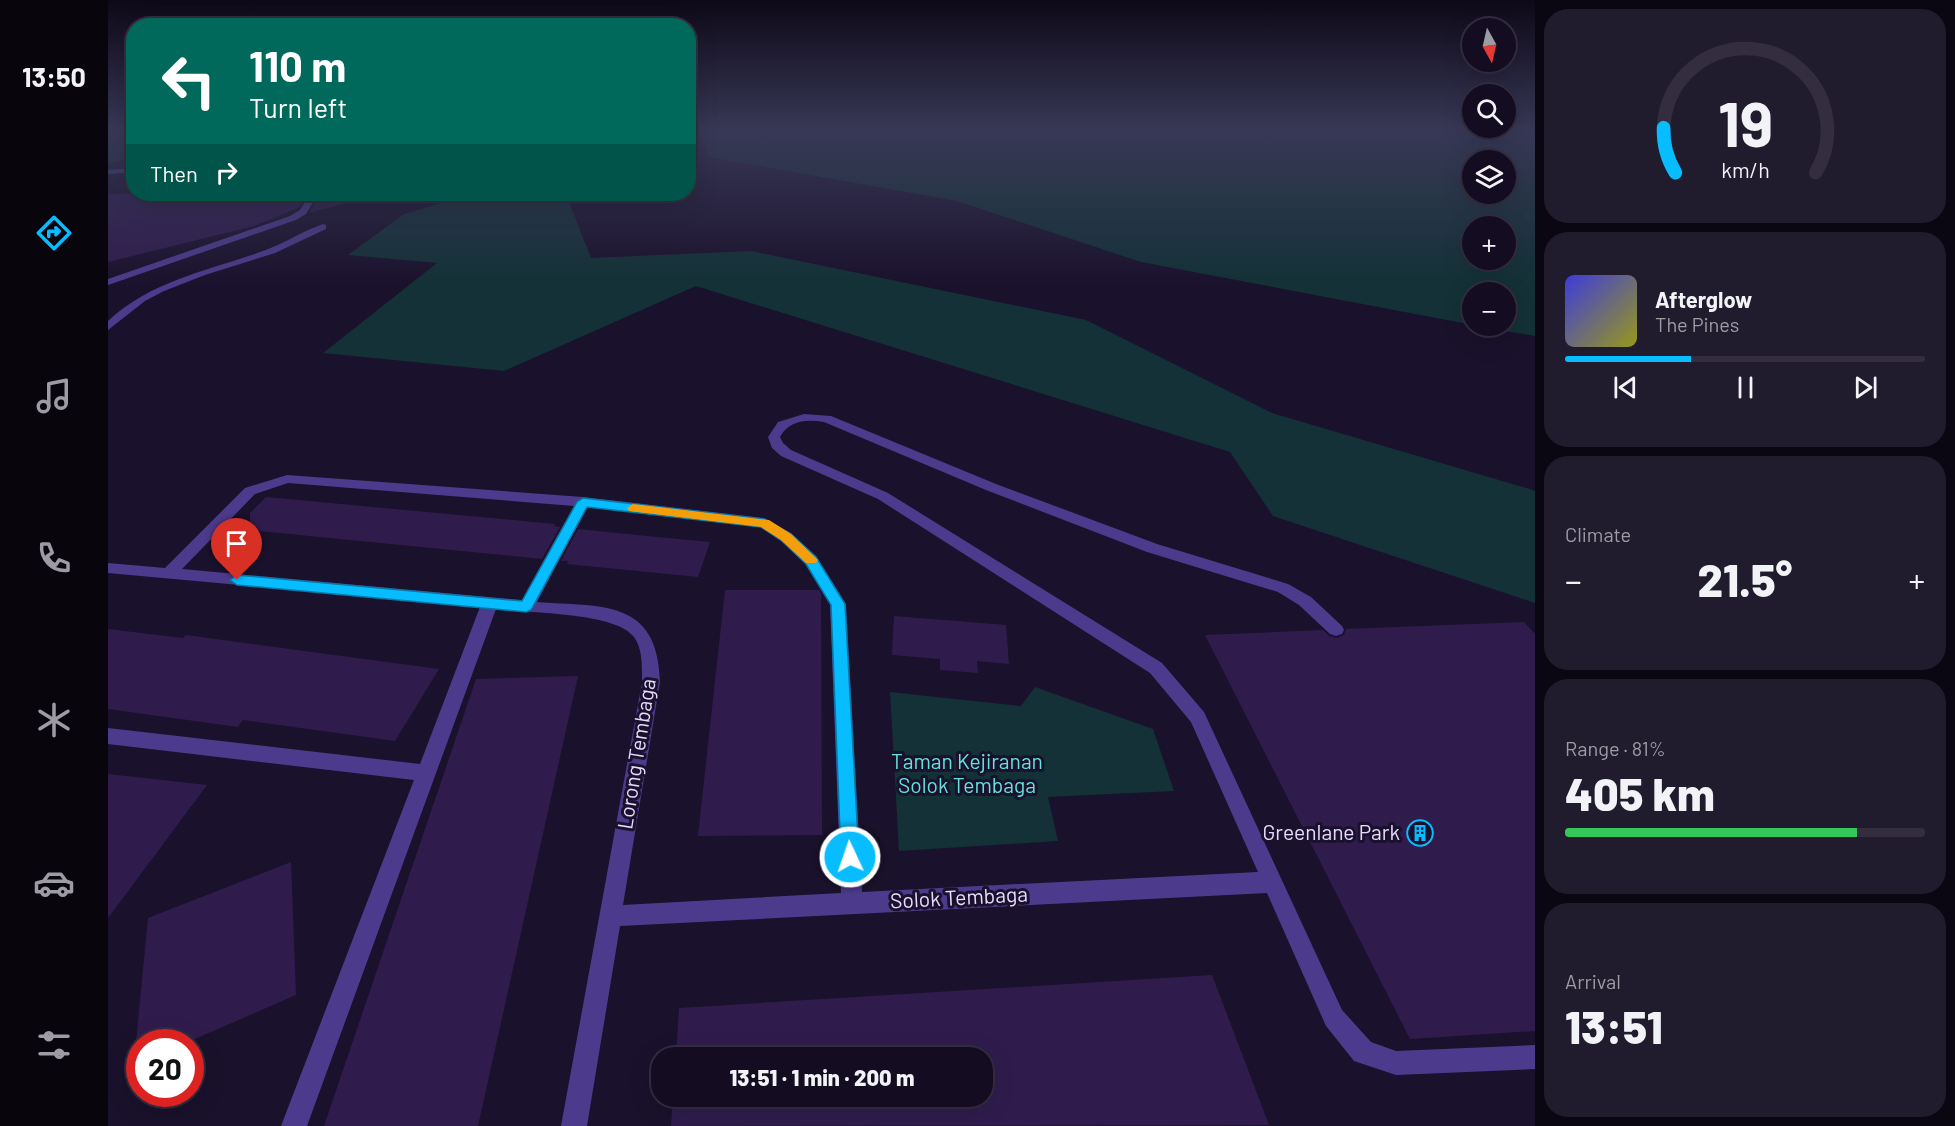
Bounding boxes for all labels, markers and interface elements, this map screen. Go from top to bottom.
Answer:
north arrow [1462,18,1516,72]
map controls [1462,18,1516,336]
text: 110 m [249,40,346,90]
icon: left [150,42,228,120]
text: 13:50 [22,60,86,92]
button: search [1462,84,1516,138]
text: 19 [1717,85,1773,159]
text: Turn left [249,91,347,123]
button: layers [1462,150,1516,204]
icon: right [210,156,243,189]
text: km/h [1721,158,1769,183]
text: Then [150,160,198,186]
icon: directions [33,212,75,254]
button: + [1462,216,1516,270]
button: − [1462,282,1516,336]
text: Afterglow [1655,286,1752,312]
text: The Pines [1655,312,1739,336]
icon: previous [1609,371,1642,404]
icon: pause [1729,371,1762,404]
icon: next [1849,371,1882,404]
icon: music [33,375,75,417]
pin [211,518,262,580]
text: Climate [1565,522,1631,546]
icon: arrive [220,527,253,560]
icon: phone [33,537,75,579]
text: 21.5° [1698,552,1792,606]
text: − [1565,560,1582,600]
text: + [1909,560,1925,600]
street label: Lorong Tembaga [611,677,660,831]
icon: climate [33,699,75,741]
text: Range · 81% [1565,736,1666,760]
park label: Taman Kejiranan Solok Tembaga [891,748,1043,797]
text: 405 km [1565,766,1715,820]
building icon: Greenlane Park [1405,818,1435,848]
place label: Greenlane Park [1262,819,1400,844]
position arrow [818,825,882,889]
icon: car [33,862,75,904]
street label: Solok Tembaga [889,880,1028,913]
text: Arrival [1565,969,1621,993]
text: 13:51 [1565,999,1663,1053]
icon: filters [33,1024,75,1066]
speed limit sign: 20 [126,1029,204,1107]
text: 13:51 · 1 min · 200 m [729,1064,915,1090]

